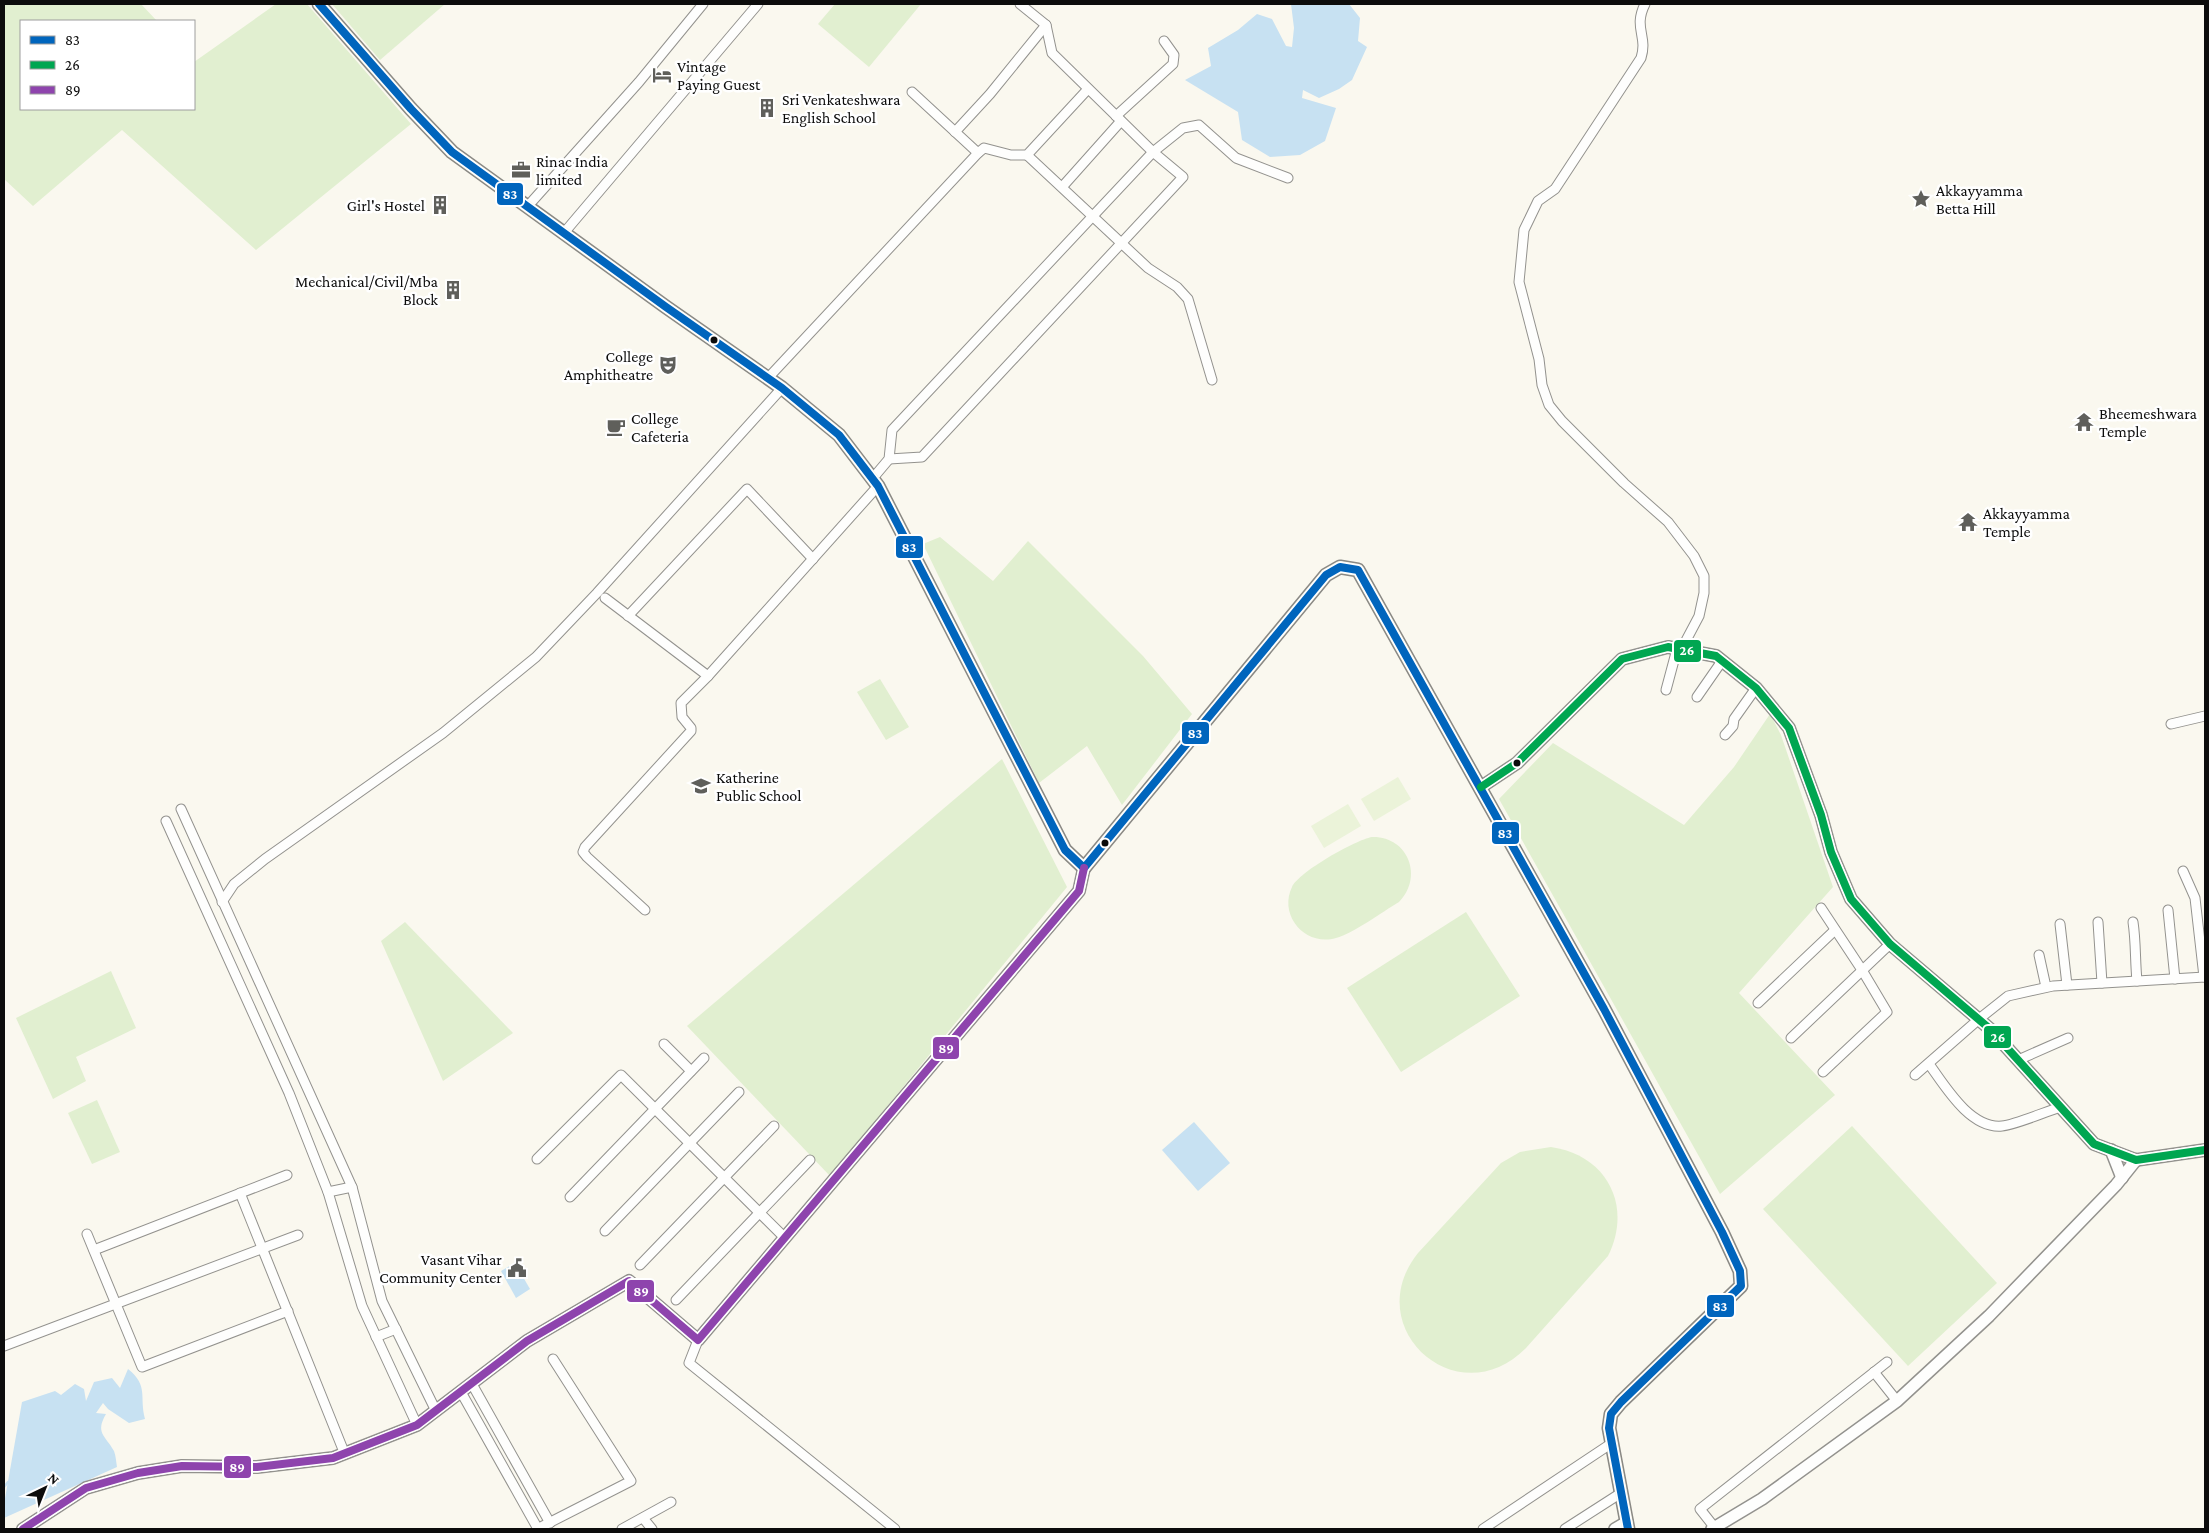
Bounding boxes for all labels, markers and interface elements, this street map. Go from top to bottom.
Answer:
legend [20,20,195,110]
text: 83 [65,32,80,48]
text: 26 [65,57,80,73]
place label: Vintage Paying Guest [677,58,761,94]
hotel icon: Vintage Paying Guest [651,64,673,86]
text: 89 [65,82,81,98]
place label: Sri Venkateshwara English School [782,91,901,127]
building icon: Sri Venkateshwara English School [756,97,778,119]
place label: Rinac India limited [536,153,609,188]
office icon: Rinac India limited [510,159,532,181]
line badge: 83 [496,182,524,206]
place label: Akkayyamma Betta Hill [1936,182,2024,217]
text: 83 [503,186,518,202]
place icon: Akkayyamma Betta Hill [1910,188,1932,210]
building icon: Girl's Hostel [429,194,451,216]
place label: Girl's Hostel [347,197,425,214]
place label: Mechanical/Civil/Mba Block [295,273,439,308]
building icon: Mechanical/Civil/Mba Block [442,279,464,301]
unlabelled marker [709,335,719,345]
place label: College Amphitheatre [564,348,653,384]
theatre icon: College Amphitheatre [657,354,679,376]
place label: Bheemeshwara Temple [2099,405,2198,441]
place label: College Cafeteria [631,410,690,445]
temple icon: Bheemeshwara Temple [2073,411,2095,433]
cafe icon: College Cafeteria [605,416,627,438]
place label: Akkayyamma Temple [1983,505,2071,541]
temple icon: Akkayyamma Temple [1957,511,1979,533]
line badge: 83 [895,535,924,559]
text: 83 [902,539,917,555]
line badge: 26 [1673,639,1702,663]
text: 26 [1680,642,1694,658]
line badge: 83 [1181,721,1210,745]
text: 83 [1188,725,1203,741]
unlabelled marker [1512,758,1522,768]
place label: Katherine Public School [716,769,801,804]
school or university icon: Katherine Public School [690,775,712,797]
line badge: 83 [1491,821,1520,845]
text: 83 [1498,825,1513,841]
unlabelled marker [1100,838,1110,848]
line badge: 26 [1983,1025,2012,1049]
text: 26 [1991,1029,2005,1045]
line badge: 89 [932,1036,960,1060]
text: 89 [938,1040,954,1056]
place label: Vasant Vihar Community Center [379,1251,502,1287]
public building icon: Vasant Vihar Community Center [506,1257,528,1279]
line badge: 89 [626,1279,655,1303]
text: 89 [633,1283,649,1299]
line badge: 83 [1706,1294,1735,1318]
text: 83 [1713,1298,1728,1314]
line badge: 89 [223,1455,252,1479]
text: 89 [229,1459,245,1475]
north arrow [20,1463,70,1513]
text: N [45,1469,63,1488]

